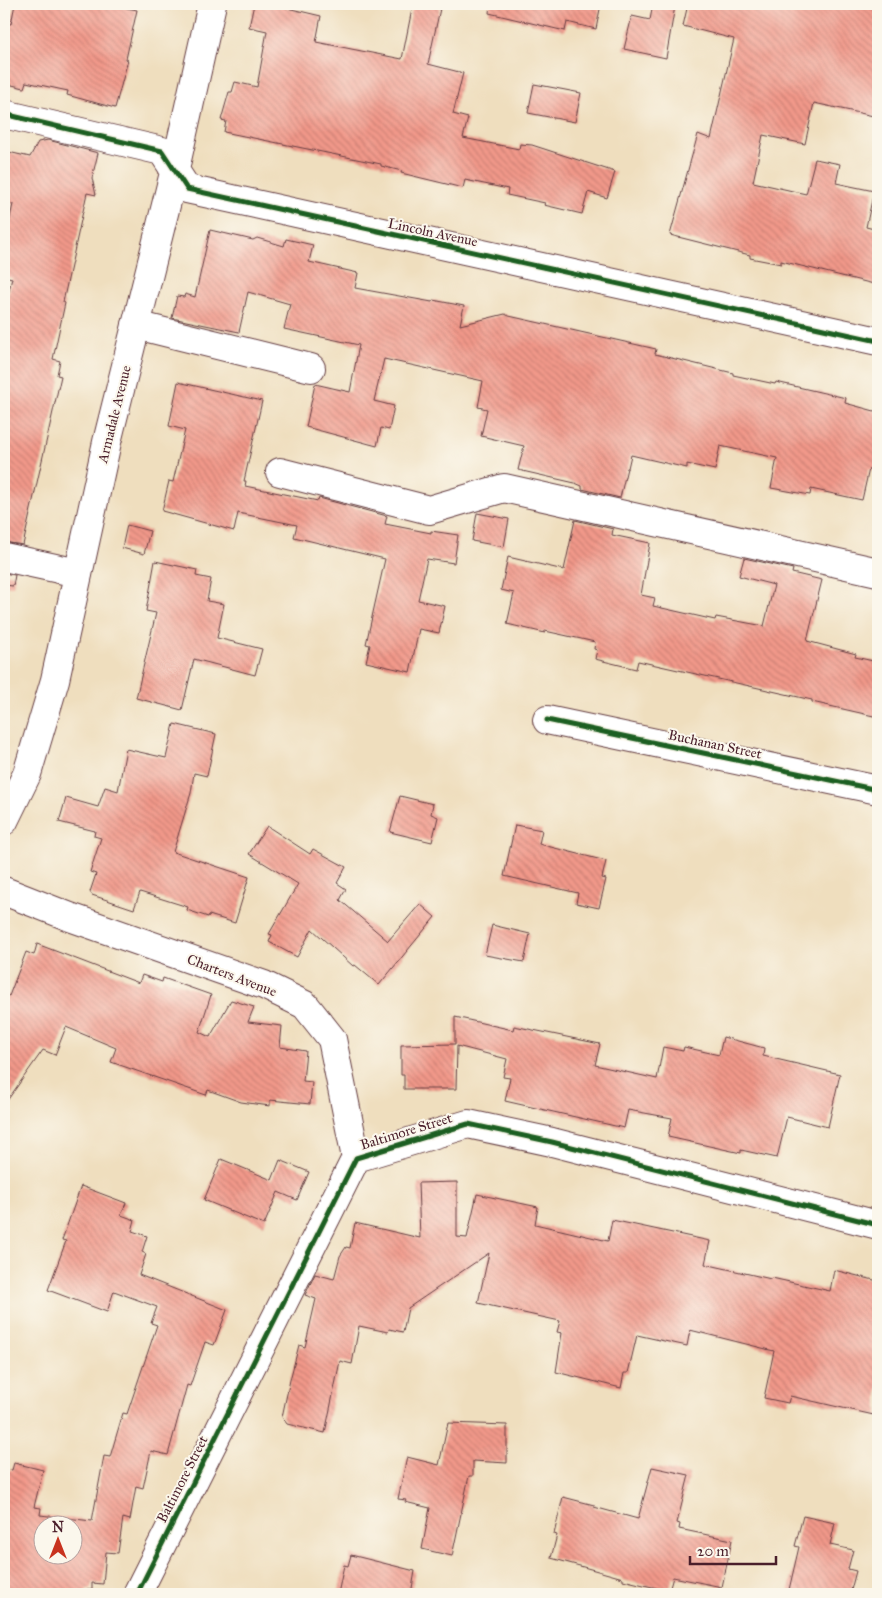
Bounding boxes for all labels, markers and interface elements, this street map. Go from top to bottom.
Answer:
street label: Lincoln Avenue [387,215,479,250]
street label: Armadale Avenue [94,363,135,466]
street label: Buchanan Street [667,726,763,763]
street label: Charters Avenue [185,951,279,1000]
street label: Baltimore Street [358,1109,454,1154]
street label: Baltimore Street [153,1433,212,1526]
north arrow [32,1516,82,1566]
text: N [52,1519,64,1536]
scale bar [690,1533,776,1565]
text: 20 m [697,1542,729,1560]

